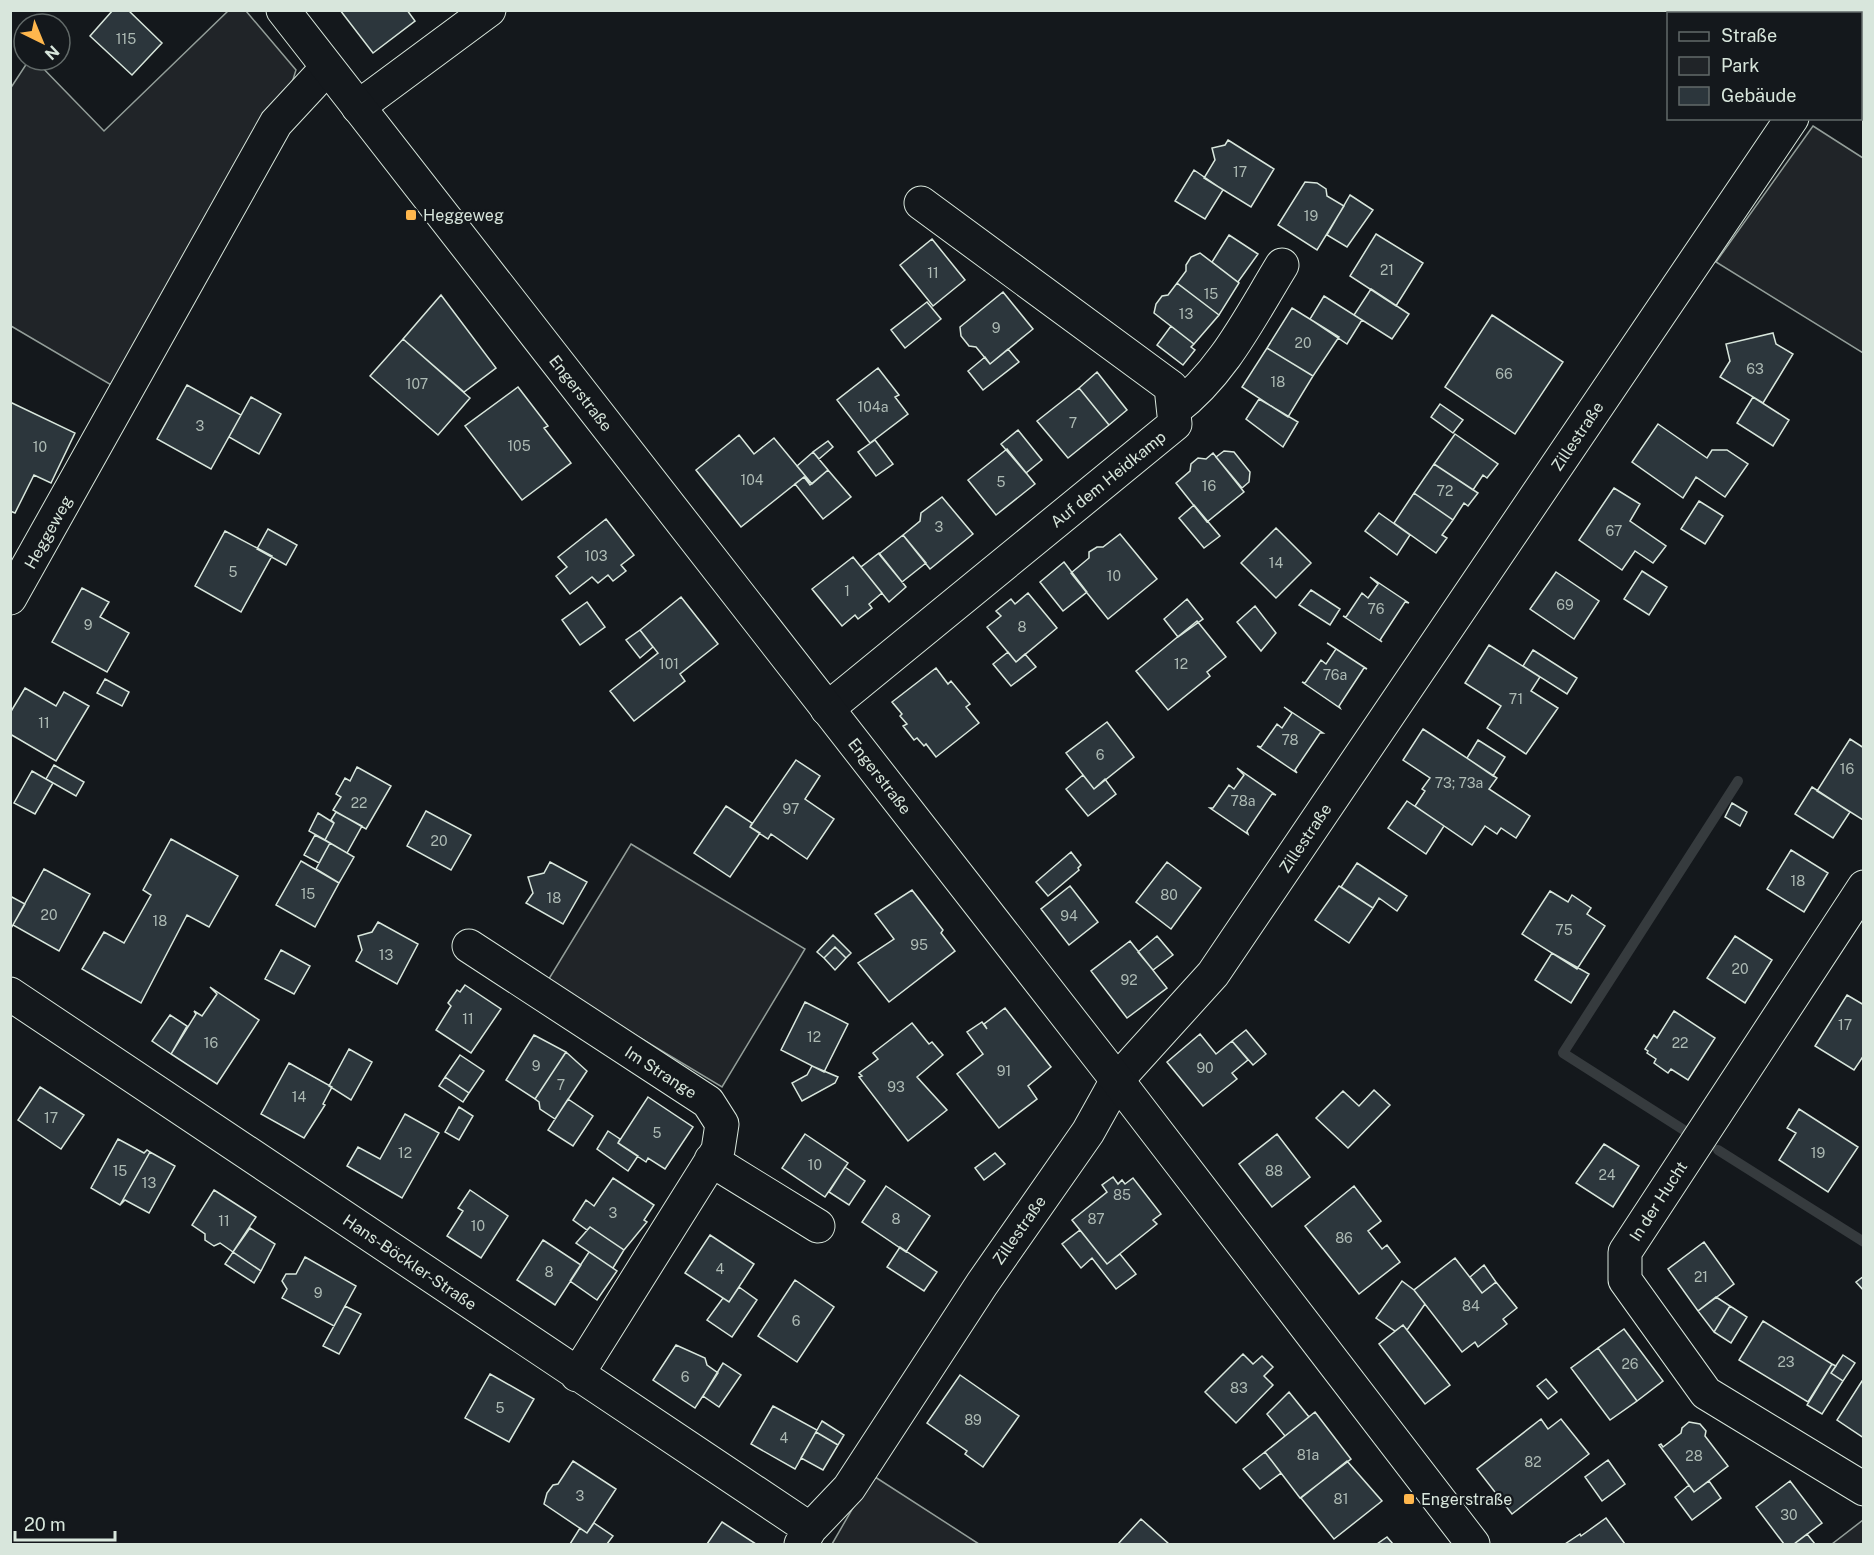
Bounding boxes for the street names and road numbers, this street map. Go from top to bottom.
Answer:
street label: Engerstraße [545,351,616,435]
street label: Zillestraße [1547,398,1608,475]
street label: Auf dem Heidkamp [1047,427,1170,532]
street label: Heggeweg [21,492,76,572]
street label: Engerstraße [844,734,915,818]
street label: Zillestraße [1275,800,1336,877]
street label: Im Strange [621,1042,700,1103]
street label: In der Hucht [1626,1158,1691,1245]
street label: Zillestraße [989,1192,1050,1268]
street label: Hans-Böckler-Straße [339,1211,480,1314]

